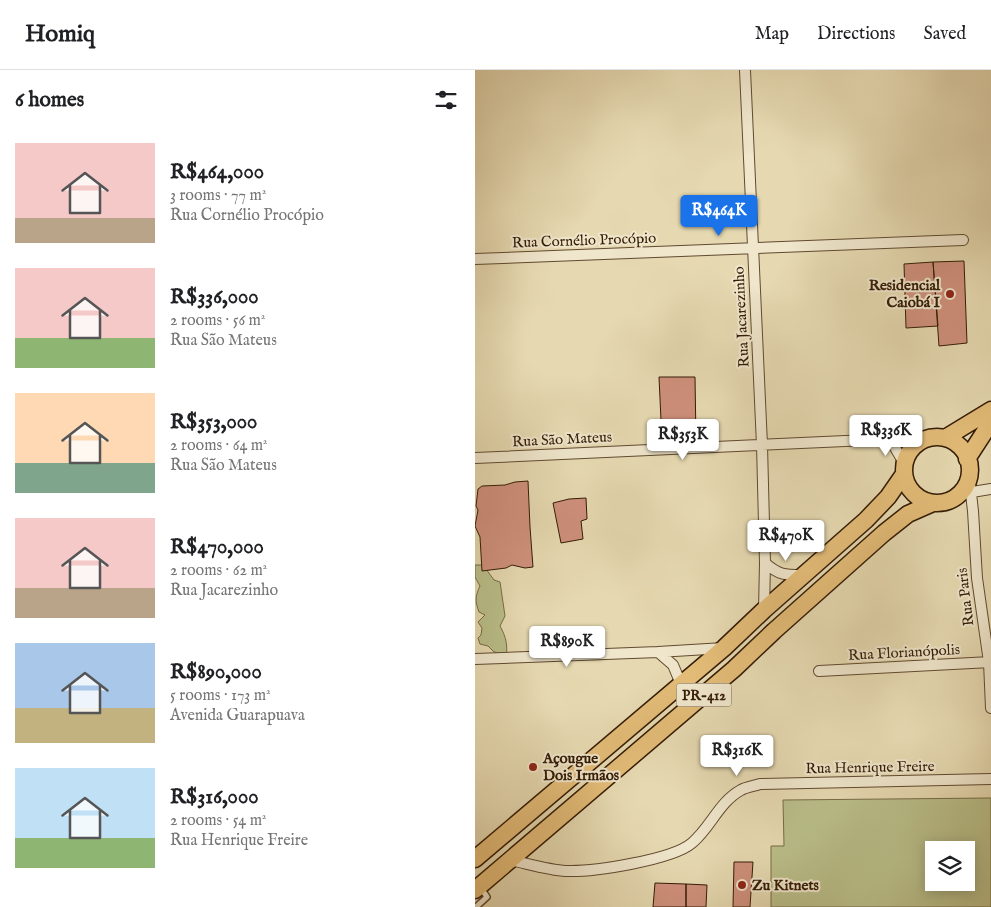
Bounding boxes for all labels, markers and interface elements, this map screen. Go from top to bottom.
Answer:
text: Homiq [25,19,95,50]
text: Map [755,23,789,46]
text: Directions [817,23,895,46]
text: Saved [923,23,966,46]
icon: filters [432,86,460,114]
text: 6 homes [15,87,84,114]
text: R$464,000 [170,159,264,186]
icon: home [55,163,115,223]
text: 3 rooms · 77 m² [170,186,266,206]
pin: R$464K [678,194,760,237]
text: R$464K [692,201,746,221]
text: Rua Cornélio Procópio [170,206,324,226]
street label: Rua Cornélio Procópio [512,228,656,253]
street label: Rua Jacarezinho [729,266,754,368]
place label: Residencial Caiobá I [869,276,941,312]
text: R$336,000 [170,284,259,311]
icon: home [55,288,115,348]
marker: Residencial Caiobá I [944,288,956,300]
text: 2 rooms · 56 m² [170,311,265,331]
text: Rua São Mateus [170,331,277,351]
text: R$353,000 [170,409,257,436]
icon: home [55,413,115,473]
pin: R$336K [845,414,927,457]
pin: R$353K [642,418,724,461]
text: R$336K [860,421,912,441]
text: R$353K [658,425,708,445]
street label: Rua São Mateus [512,427,612,452]
text: 2 rooms · 64 m² [170,436,268,456]
text: Rua São Mateus [170,456,277,476]
pin: R$470K [745,520,827,562]
text: R$470K [758,526,814,546]
text: R$470,000 [170,534,264,561]
icon: home [55,538,115,598]
text: 2 rooms · 62 m² [170,561,267,581]
street label: Rua Paris [952,567,979,627]
text: Rua Jacarezinho [170,581,278,601]
pin: R$890K [526,626,608,668]
text: R$890K [540,632,594,652]
street label: Rua Florianópolis [848,640,960,665]
text: R$890,000 [170,659,262,686]
icon: home [55,663,115,723]
road number: PR-412 [677,684,731,706]
text: 5 rooms · 173 m² [170,686,271,706]
text: Avenida Guarapuava [170,706,305,726]
pin: R$316K [696,734,778,777]
text: R$316K [711,741,763,761]
place label: Açougue Dois Irmãos [542,749,620,785]
street label: Rua Henrique Freire [805,757,935,778]
marker: Açougue Dois Irmãos [527,761,539,773]
text: R$316,000 [170,784,259,811]
icon: home [55,788,115,848]
text: 2 rooms · 54 m² [170,811,267,831]
text: Rua Henrique Freire [170,831,308,851]
map controls [925,841,975,891]
button: layers [925,841,975,891]
place label: Zu Kitnets [752,876,820,895]
marker: Zu Kitnets [736,879,748,891]

